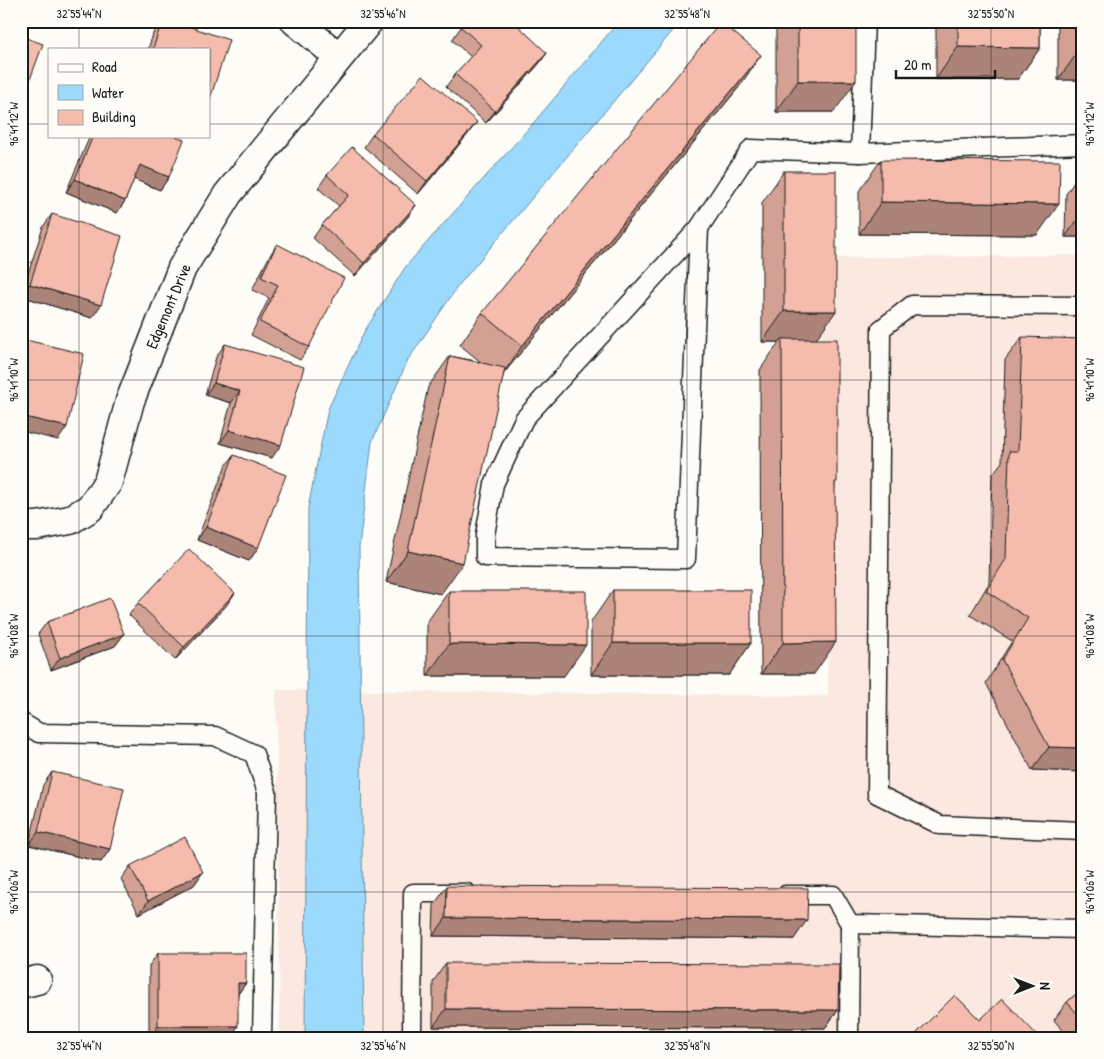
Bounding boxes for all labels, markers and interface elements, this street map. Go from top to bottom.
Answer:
text: 32°55'44"N [57,5,101,22]
text: 32°55'46"N [360,5,406,22]
text: 32°55'48"N [664,5,710,22]
text: 32°55'50"N [968,5,1014,22]
legend [48,48,210,138]
scale bar [896,48,995,80]
text: 20 m [904,54,931,75]
text: Road [92,56,117,77]
text: Water [92,82,124,103]
text: 96°41'12"W [5,101,22,146]
text: 96°41'12"W [1081,101,1098,146]
text: Building [92,106,136,127]
street label: Edgemont Drive [140,259,196,352]
text: 96°41'10"W [5,358,22,402]
text: 96°41'10"W [1081,358,1098,402]
text: 96°41'08"W [5,613,22,658]
text: 96°41'08"W [1081,613,1098,658]
text: 96°41'06"W [5,869,22,914]
text: 96°41'06"W [1081,869,1098,914]
north arrow [1006,962,1056,1012]
text: N [1036,982,1055,990]
text: 32°55'44"N [57,1037,101,1054]
text: 32°55'46"N [360,1037,406,1054]
text: 32°55'48"N [664,1037,710,1054]
text: 32°55'50"N [968,1037,1014,1054]

